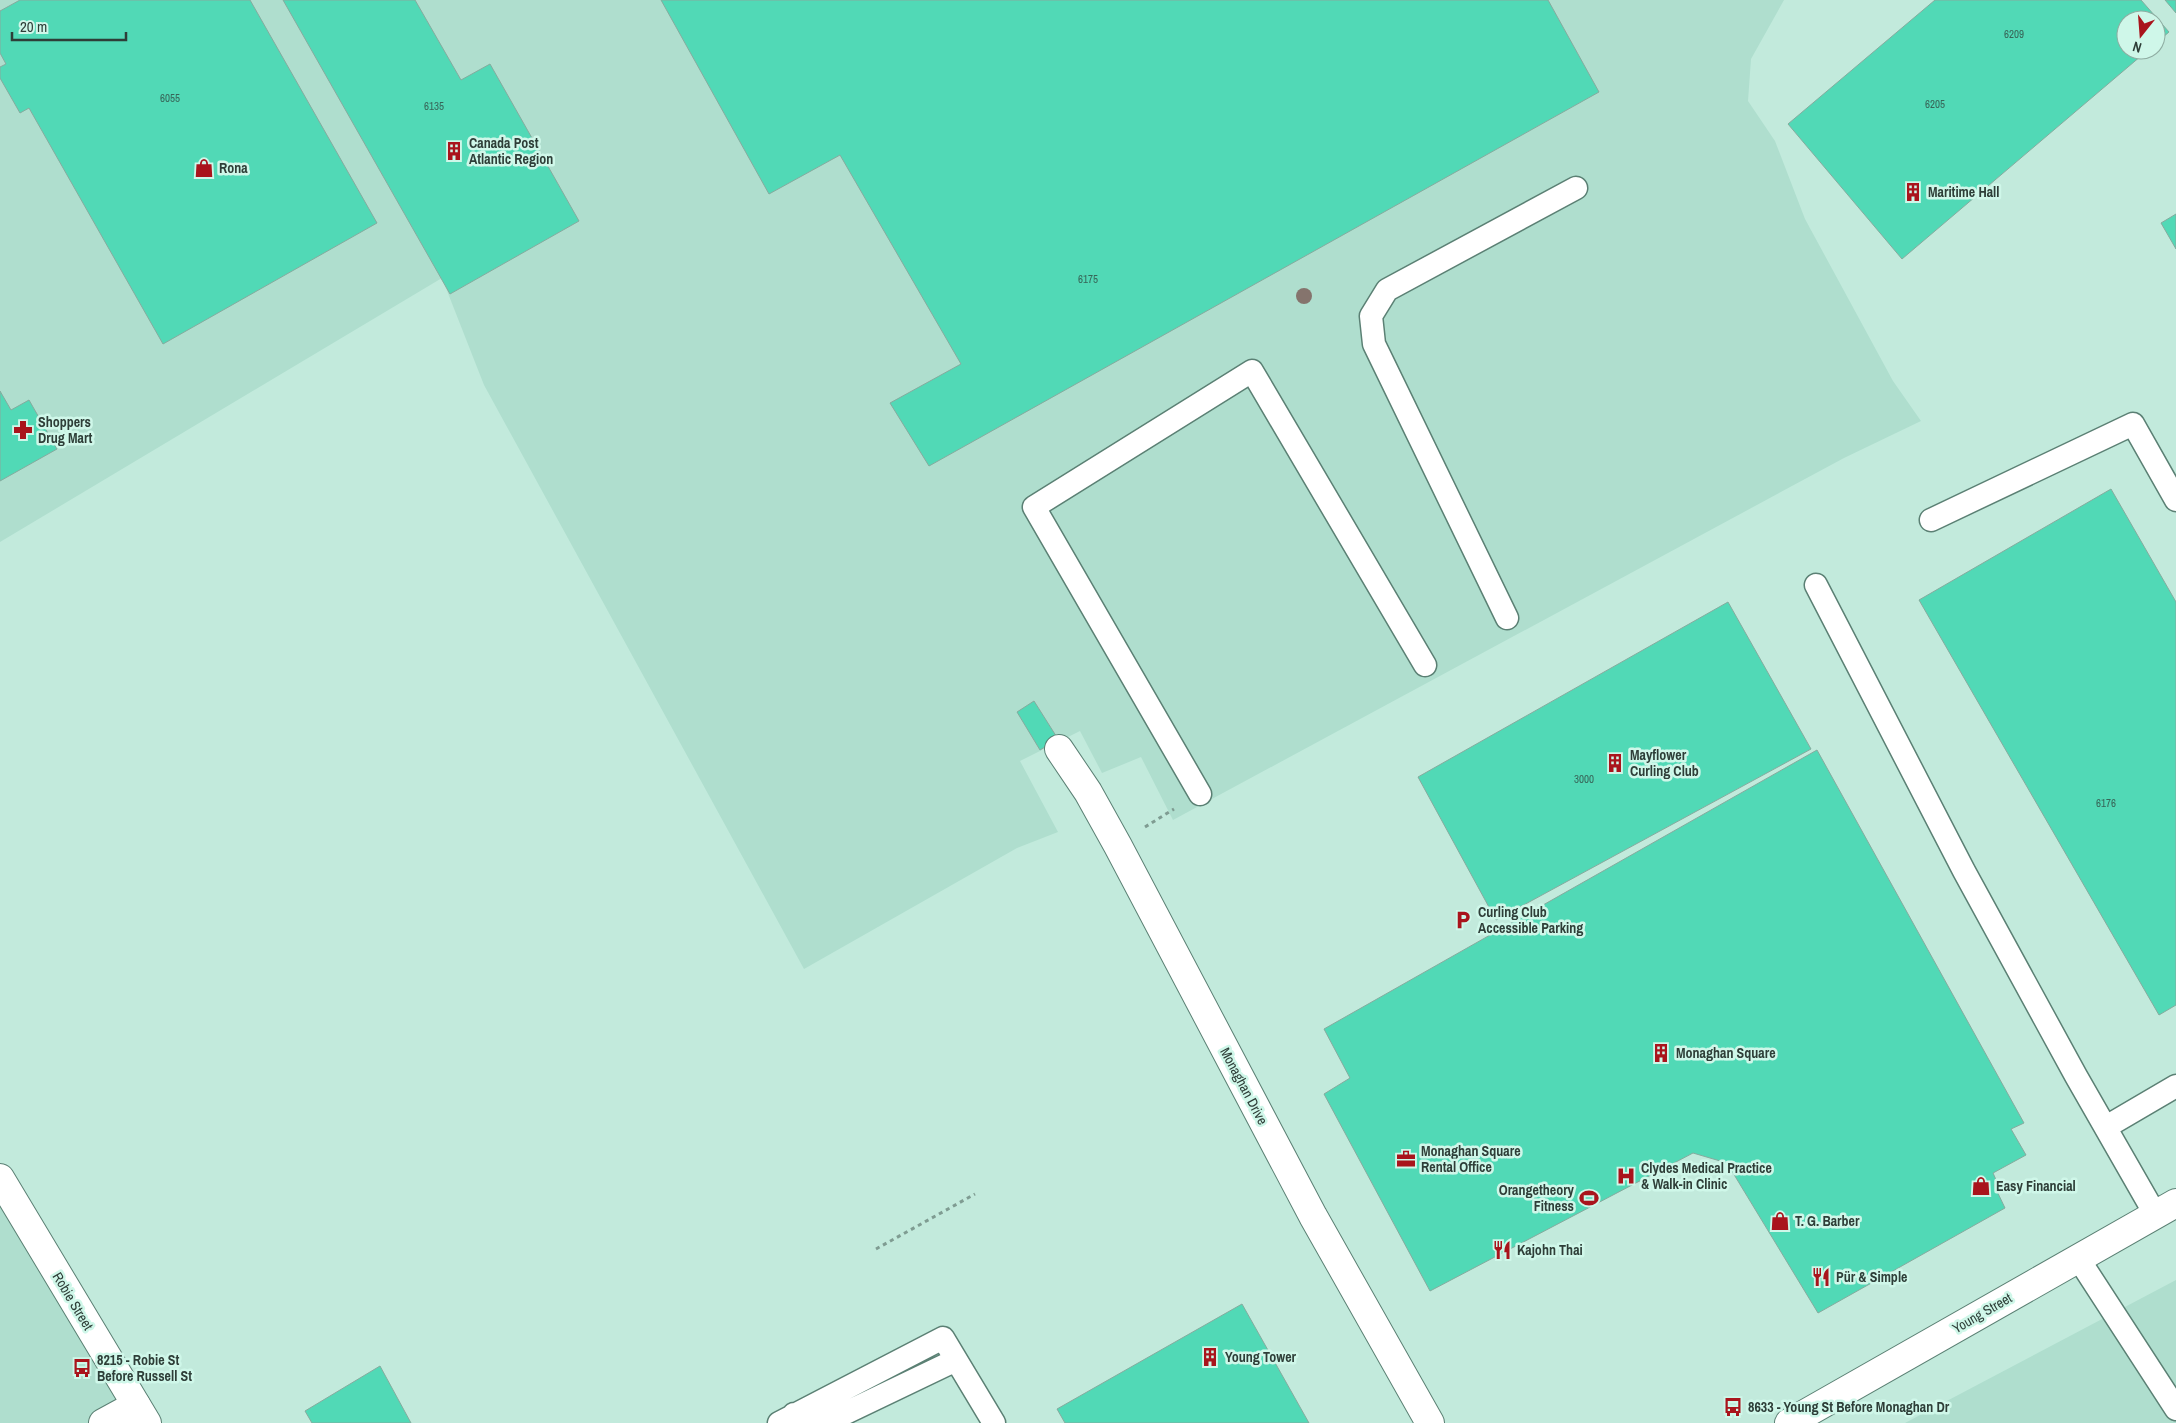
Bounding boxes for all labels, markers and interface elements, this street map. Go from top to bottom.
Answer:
scale bar [12,10,126,42]
north arrow [2116,10,2166,60]
text: 20 m [20,16,47,37]
house number: 6209 [2004,27,2024,41]
text: N [2131,38,2144,57]
house number: 6055 [160,91,180,105]
house number: 6205 [1925,97,1945,111]
house number: 6135 [424,99,444,113]
place label: Canada Post Atlantic Region [469,134,553,168]
building icon: Canada Post Atlantic Region [443,140,465,162]
shop icon: Rona [193,157,215,179]
place label: Rona [219,159,248,177]
building icon: Maritime Hall [1902,181,1924,203]
place label: Maritime Hall [1928,183,1999,201]
house number: 6175 [1078,272,1098,286]
place label: Shoppers Drug Mart [38,413,92,447]
pharmacy icon: Shoppers Drug Mart [12,419,34,441]
place label: Mayflower Curling Club [1630,746,1699,780]
building icon: Mayflower Curling Club [1604,752,1626,774]
house number: 3000 [1574,772,1594,786]
house number: 6176 [2096,796,2116,810]
place label: Curling Club Accessible Parking [1478,903,1583,937]
parking icon: Curling Club Accessible Parking [1452,909,1474,931]
building icon: Monaghan Square [1650,1042,1672,1064]
street label: Monaghan Drive [1216,1044,1272,1128]
place label: Monaghan Square [1676,1044,1776,1062]
place label: Monaghan Square Rental Office [1421,1142,1521,1176]
office icon: Monaghan Square Rental Office [1395,1148,1417,1170]
place label: Clydes Medical Practice & Walk-in Clinic [1641,1159,1772,1193]
hospital icon: Clydes Medical Practice & Walk-in Clinic [1615,1165,1637,1187]
shop icon: Easy Financial [1970,1175,1992,1197]
place label: Easy Financial [1996,1177,2076,1195]
place label: Orangetheory Fitness [1499,1181,1575,1215]
sports icon: Orangetheory Fitness [1578,1187,1600,1209]
shop icon: T. G. Barber [1769,1210,1791,1232]
place label: T. G. Barber [1795,1212,1860,1230]
restaurant icon: Kajohn Thai [1491,1239,1513,1261]
place label: Kajohn Thai [1517,1241,1583,1259]
restaurant icon: Pür & Simple [1810,1266,1832,1288]
place label: Pür & Simple [1836,1268,1907,1286]
street label: Robie Street [49,1269,97,1333]
street label: Young Street [1949,1289,2015,1337]
building icon: Young Tower [1199,1346,1221,1368]
place label: Young Tower [1225,1348,1297,1366]
place label: 8215 - Robie St Before Russell St [97,1351,192,1385]
bus stop icon: 8215 - Robie St Before Russell St [71,1357,93,1379]
bus stop icon: 8633 - Young St Before Monaghan Dr [1722,1396,1744,1418]
place label: 8633 - Young St Before Monaghan Dr [1748,1398,1950,1416]

